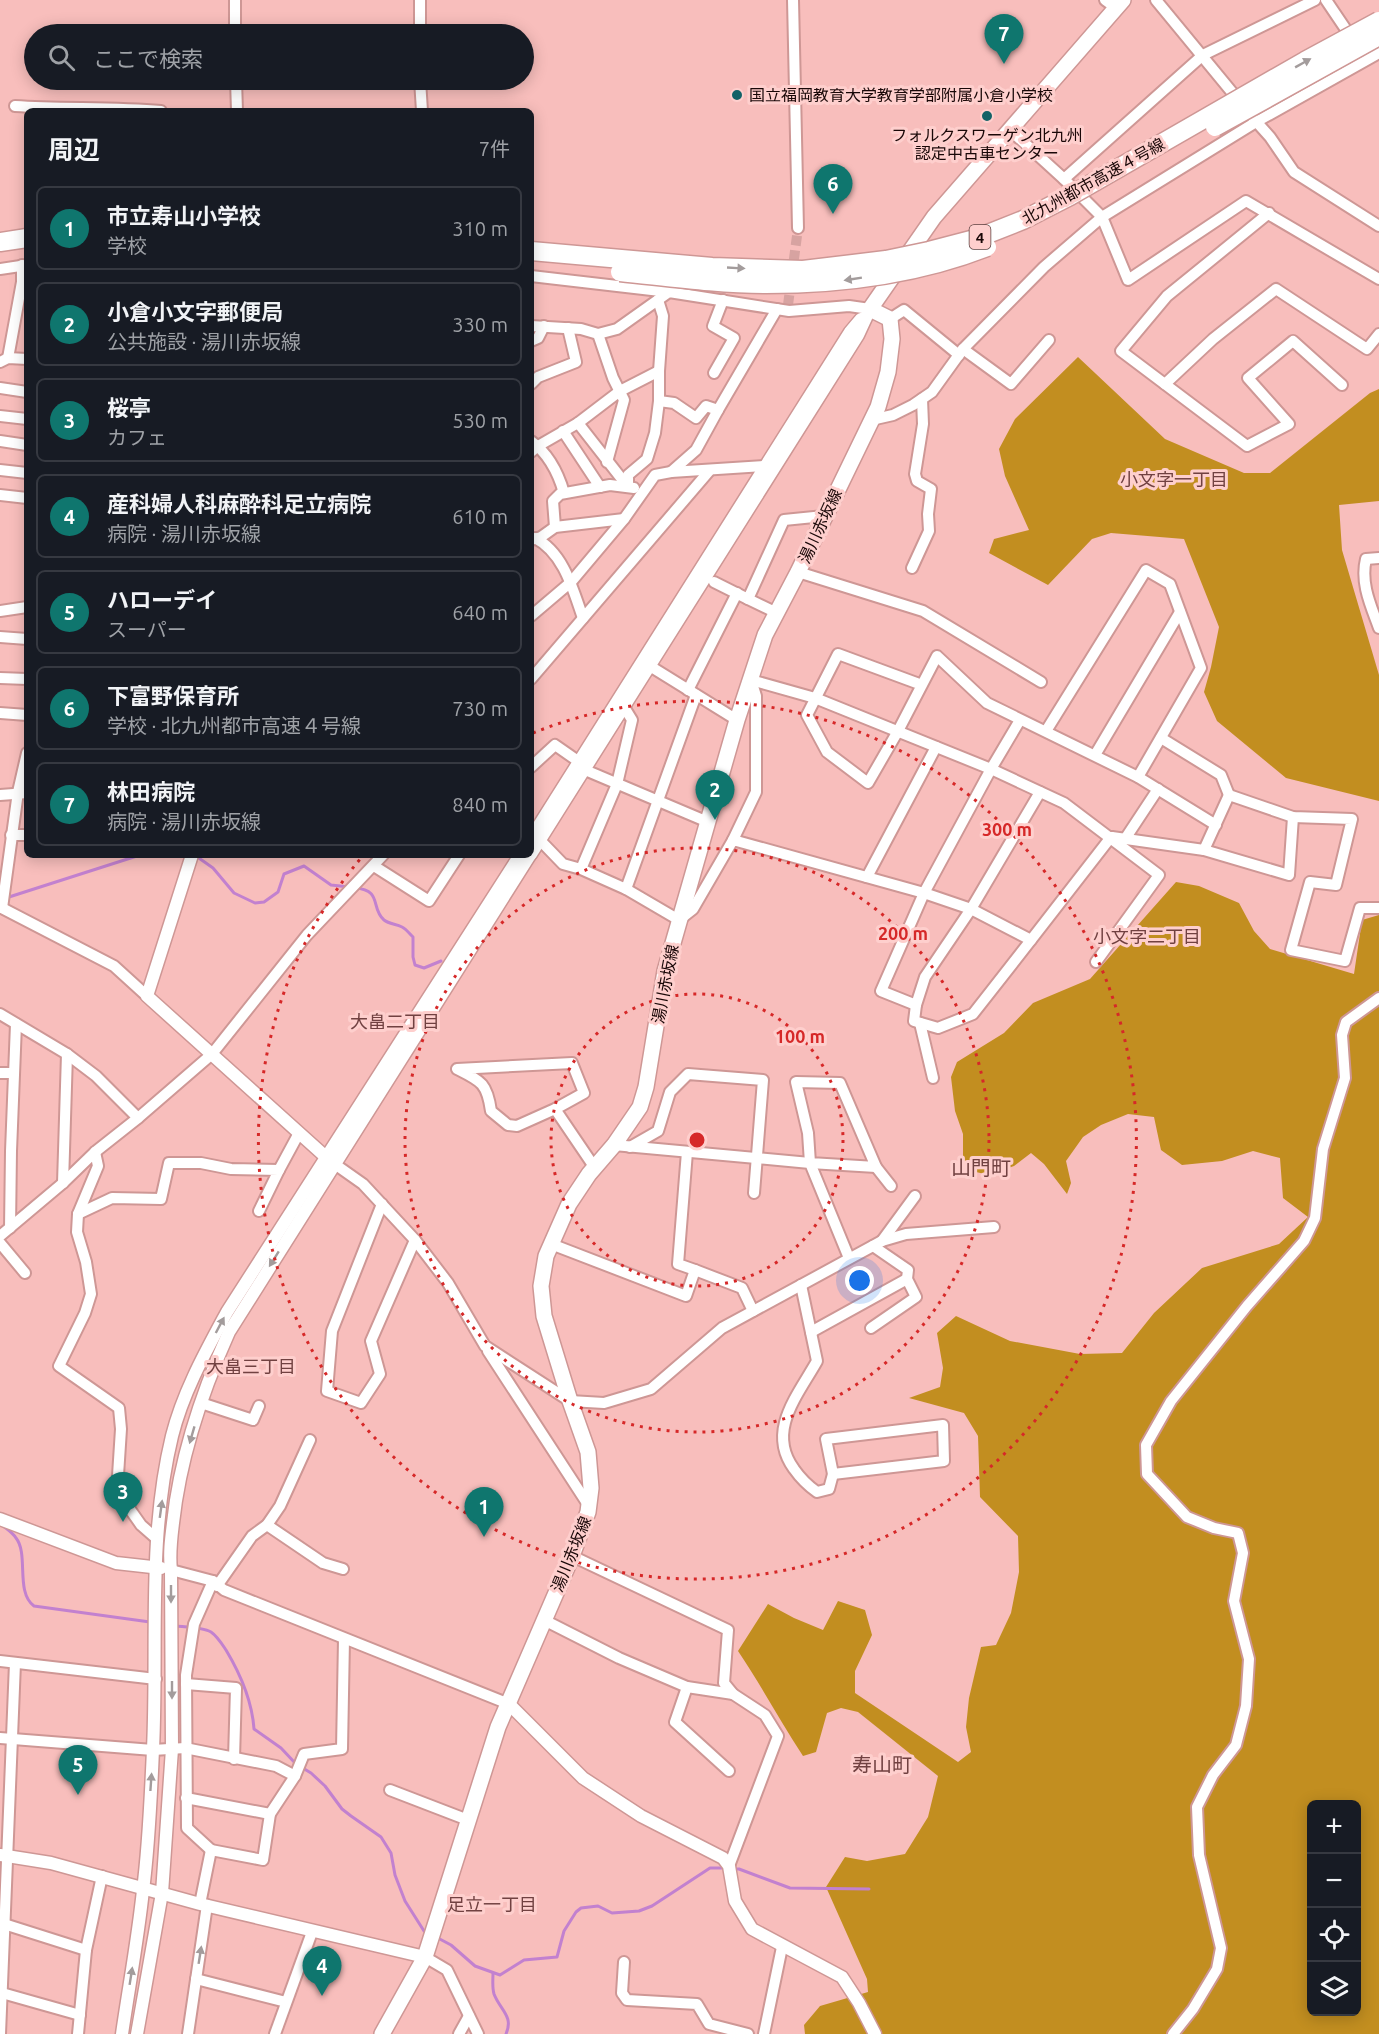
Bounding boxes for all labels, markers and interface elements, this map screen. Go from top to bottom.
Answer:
pin: 7 [984,14,1024,64]
search box [24,24,534,90]
icon: search [45,41,78,74]
text: ここで検索 [93,46,203,71]
one-way arrow [1294,58,1311,68]
place label: 国立福岡教育大学教育学部附属小倉小学校 [749,86,1053,104]
marker: 国立福岡教育大学教育学部附属小倉小学校 [730,88,744,102]
marker: フォルクスワーゲン北九州 認定中古車センター [980,109,994,123]
place label: フォルクスワーゲン北九州 認定中古車センター [891,126,1083,162]
street label: 北九州都市高速４号線 [1019,134,1167,228]
text: 周辺 [48,135,100,164]
text: 7件 [479,137,510,160]
pin: 6 [814,164,852,214]
text: 市立寿山小学校 [107,203,261,228]
text: 1 [64,217,75,240]
text: 310 m [452,217,508,240]
road number: 4 [970,225,990,249]
text: 学校 [107,234,147,257]
one-way arrow [726,264,745,273]
one-way arrow [844,275,863,284]
text: 小倉小文字郵便局 [107,299,283,324]
text: 2 [64,313,75,336]
text: 330 m [452,313,508,336]
text: 公共施設 · 湯川赤坂線 [107,330,301,353]
text: 桜亭 [107,395,151,420]
text: 3 [64,409,75,432]
text: 530 m [452,409,508,432]
text: カフェ [107,426,167,449]
district label: 小文字一丁目 [1120,469,1228,489]
street label: 湯川赤坂線 [795,486,845,566]
text: 産科婦人科麻酔科足立病院 [107,491,371,516]
text: 4 [64,505,75,528]
text: 610 m [452,505,508,528]
text: 病院 · 湯川赤坂線 [107,522,261,545]
text: ハローデイ [107,587,217,612]
text: 5 [64,601,75,624]
text: 640 m [452,601,508,624]
text: スーパー [107,618,187,641]
text: 下富野保育所 [107,683,239,708]
text: 6 [64,697,75,720]
text: 730 m [452,697,508,720]
text: 学校 · 北九州都市高速４号線 [107,714,361,737]
pin: 2 [696,770,734,820]
text: 林田病院 [107,779,195,804]
text: 7 [64,793,75,816]
text: 840 m [452,793,508,816]
text: 病院 · 湯川赤坂線 [107,810,261,833]
text: 300 m [982,819,1032,839]
text: 200 m [878,923,928,943]
district label: 小文字二丁目 [1093,926,1201,946]
street label: 湯川赤坂線 [649,943,681,1025]
district label: 大畠二丁目 [350,1011,440,1031]
text: 100 m [775,1026,825,1046]
centre of rings [687,1130,707,1150]
district label: 山門町 [951,1156,1011,1179]
one-way arrow [268,1251,279,1267]
your location [845,1266,874,1295]
one-way arrow [215,1317,225,1334]
district label: 大畠三丁目 [206,1356,296,1376]
one-way arrow [187,1426,196,1444]
pin: 3 [104,1472,142,1522]
pin: 1 [464,1488,504,1537]
one-way arrow [156,1500,165,1519]
street label: 湯川赤坂線 [548,1514,594,1594]
one-way arrow [166,1585,176,1604]
one-way arrow [167,1681,177,1700]
pin: 5 [58,1746,98,1795]
district label: 寿山町 [852,1753,912,1776]
one-way arrow [146,1773,156,1792]
map controls [1307,1800,1361,2016]
button: + [1307,1800,1361,1854]
button: − [1307,1854,1361,1908]
district label: 足立一丁目 [447,1894,537,1914]
button: locate [1307,1908,1361,1962]
one-way arrow [195,1946,204,1965]
pin: 4 [302,1946,342,1996]
button: layers [1307,1962,1361,2016]
one-way arrow [126,1967,135,1986]

